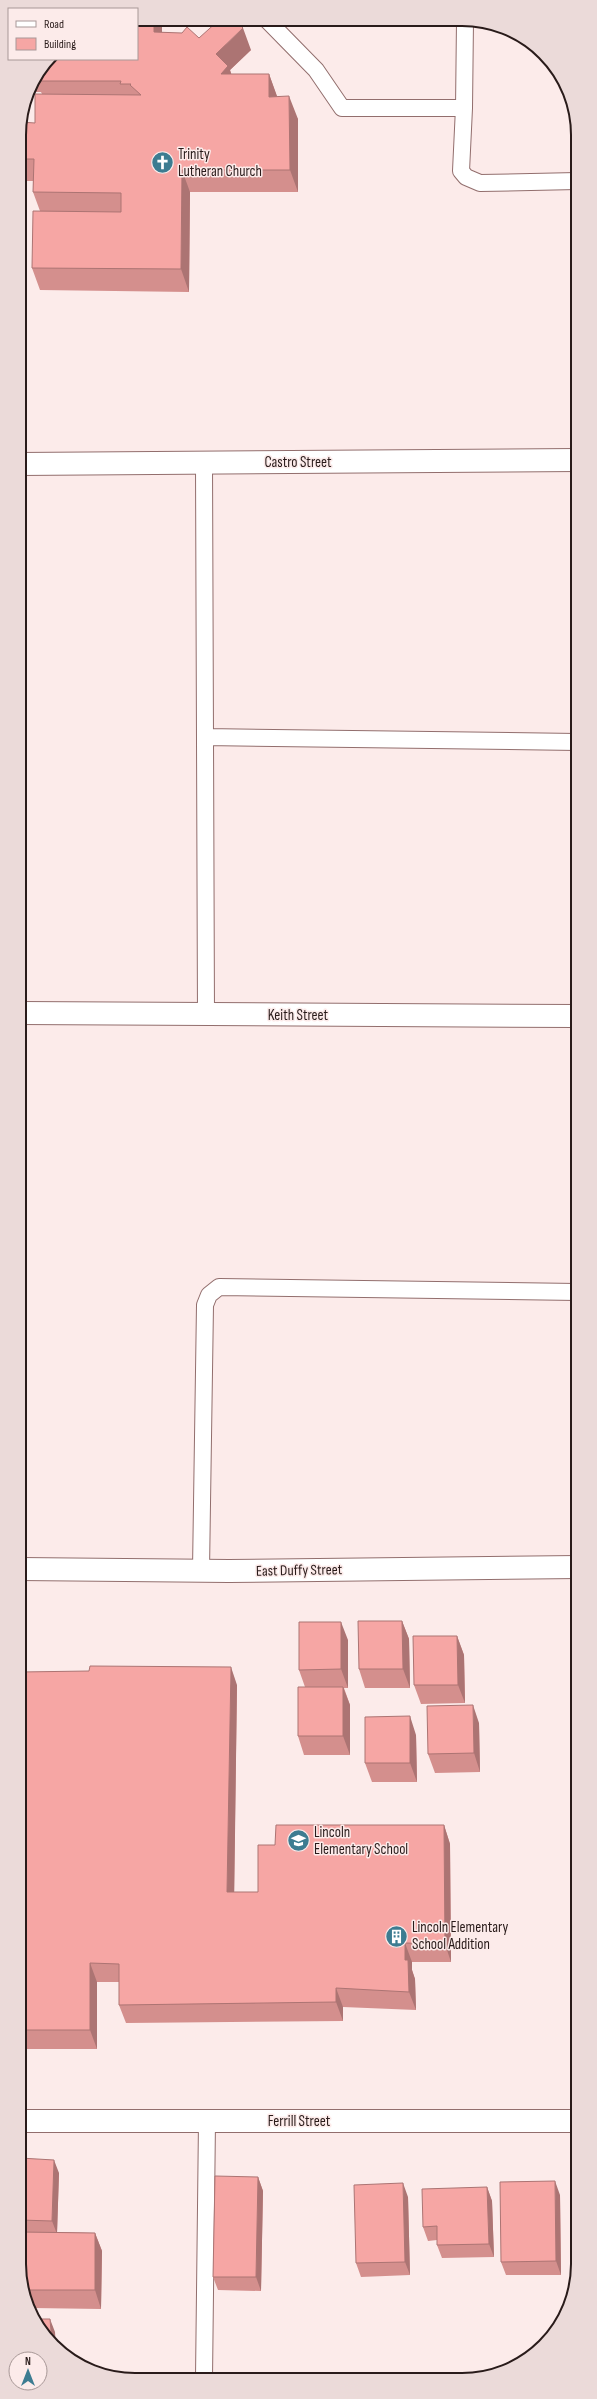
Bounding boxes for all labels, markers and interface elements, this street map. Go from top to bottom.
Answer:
legend [8,8,138,60]
text: Road [44,17,64,32]
text: Building [44,37,76,52]
place label: Trinity Lutheran Church [178,145,262,181]
church icon: Trinity Lutheran Church [150,150,176,176]
street label: Castro Street [264,453,332,472]
street label: Keith Street [268,1006,329,1025]
street label: East Duffy Street [256,1560,343,1581]
place label: Lincoln Elementary School [314,1823,408,1859]
school or university icon: Lincoln Elementary School [286,1828,312,1854]
place label: Lincoln Elementary School Addition [412,1918,508,1954]
building icon: Lincoln Elementary School Addition [384,1923,410,1949]
street label: Ferrill Street [268,2112,331,2131]
north arrow [8,2351,48,2391]
text: N [25,2355,31,2368]

